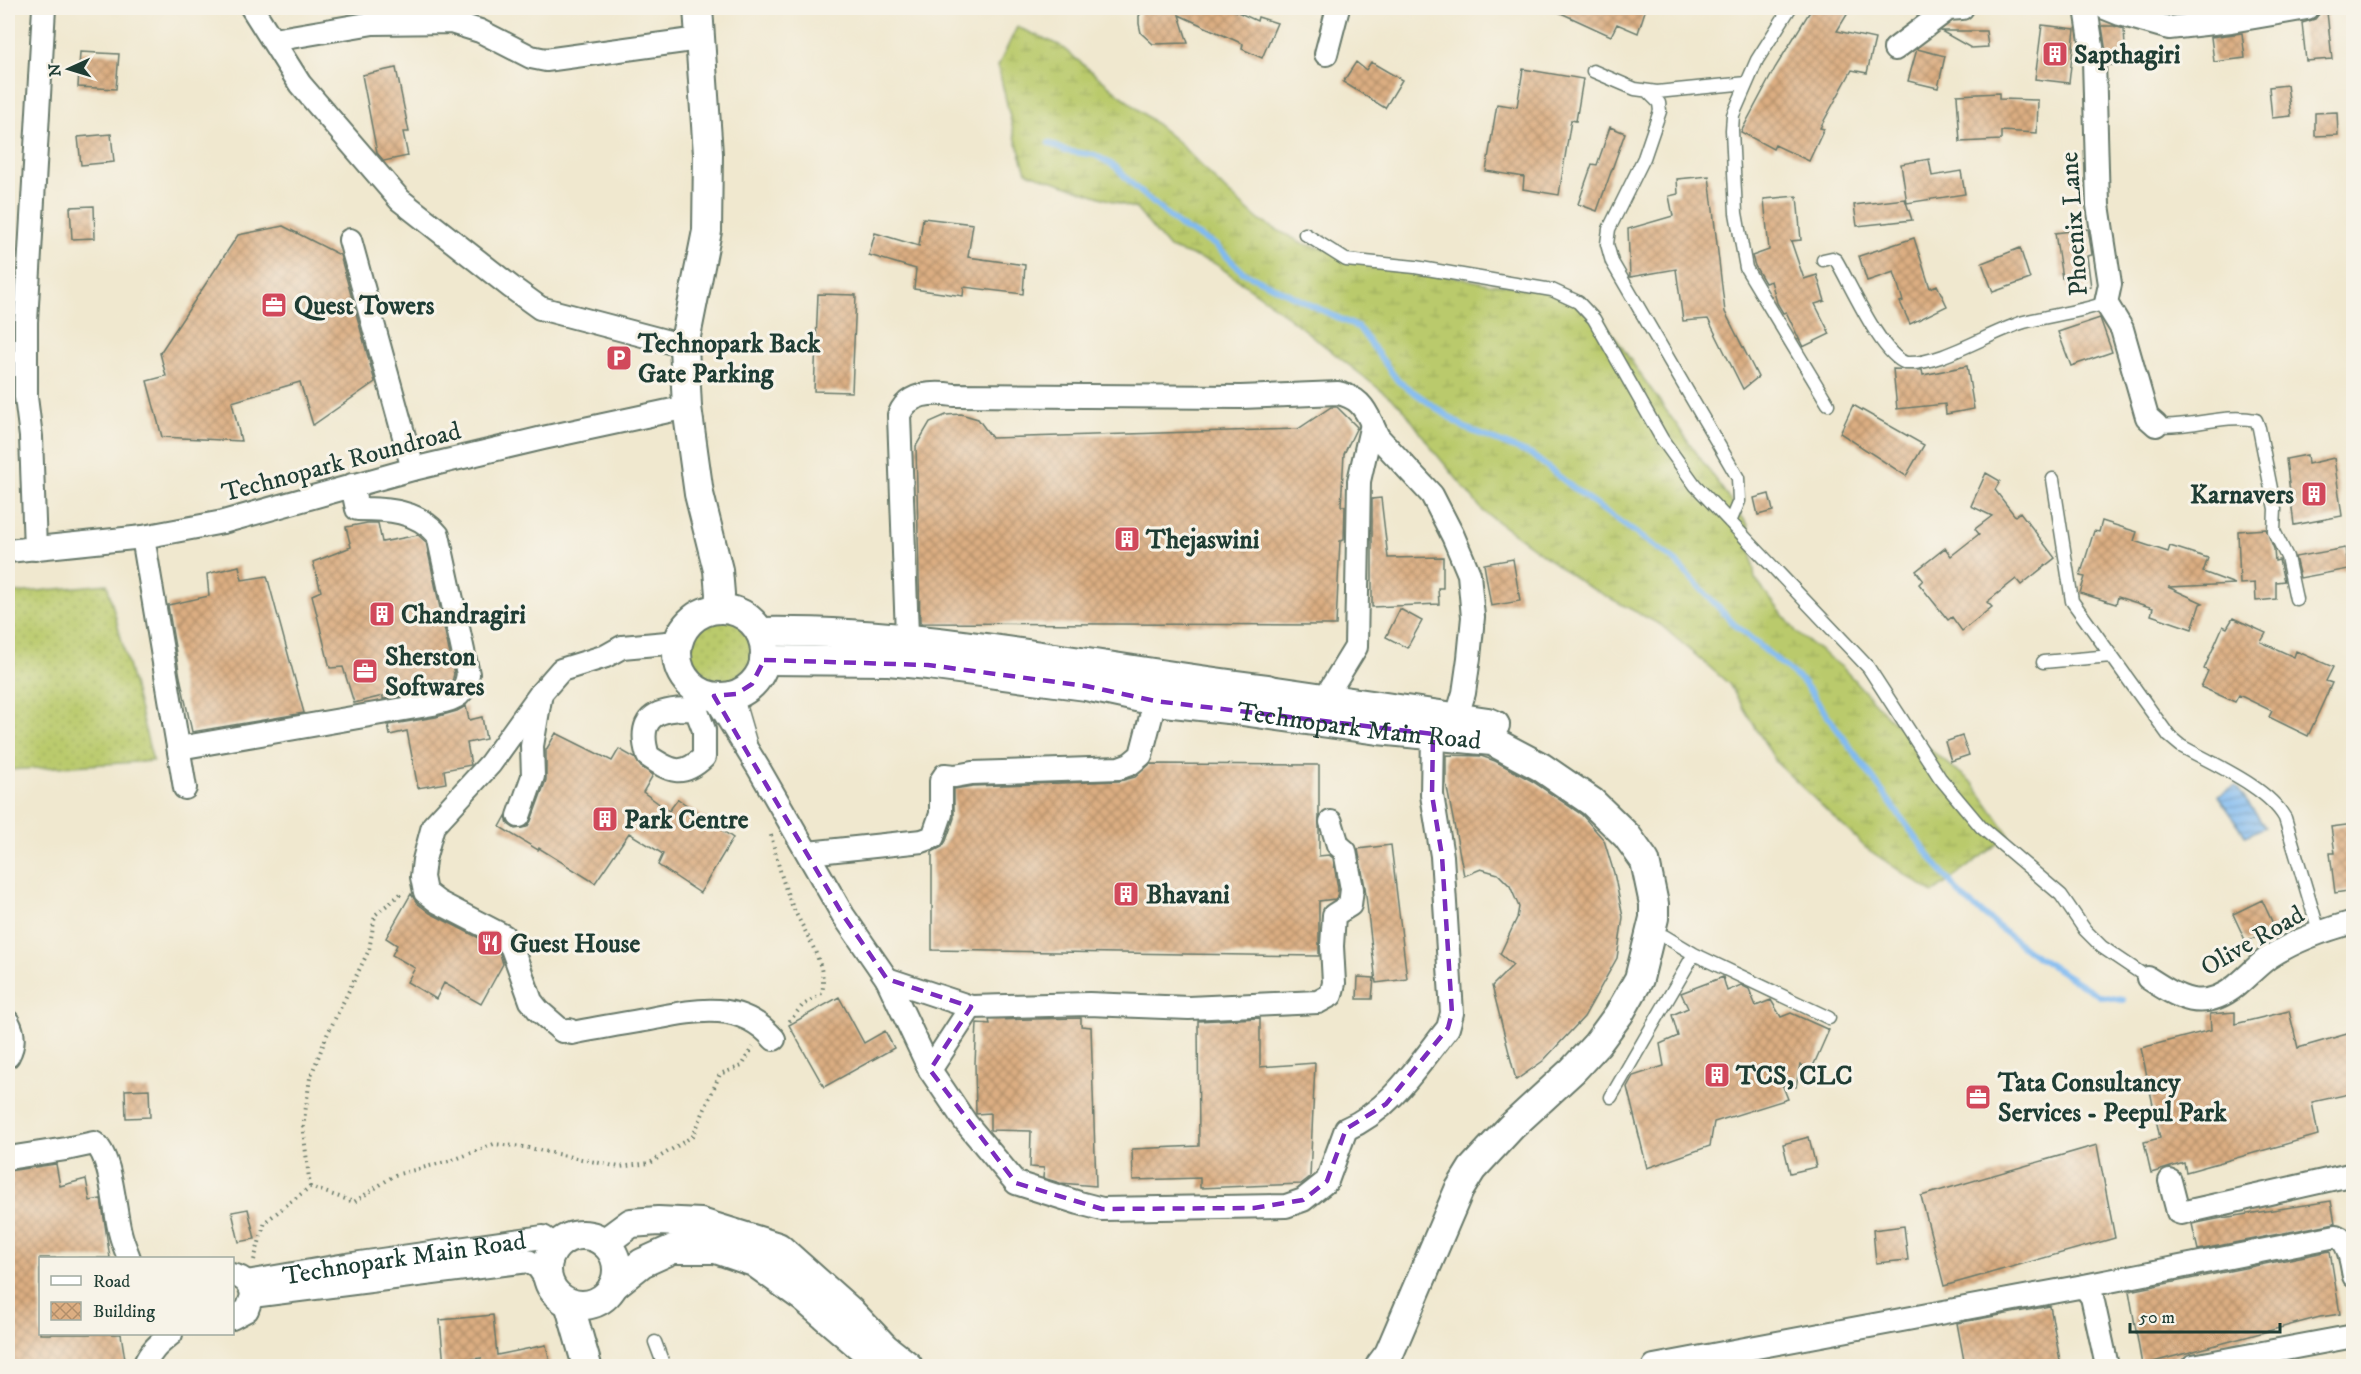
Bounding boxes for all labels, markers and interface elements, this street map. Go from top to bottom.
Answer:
north arrow [39,39,99,99]
building icon: Sapthagiri [2040,39,2070,69]
place label: Sapthagiri [2074,39,2181,72]
text: N [45,63,65,77]
street label: Phoenix Lane [2053,151,2096,297]
office icon: Quest Towers [259,290,289,320]
place label: Quest Towers [294,290,435,323]
place label: Technopark Back Gate Parking [637,328,822,391]
parking icon: Technopark Back Gate Parking [604,343,634,373]
street label: Technopark Roundroad [218,415,465,510]
place label: Karnavers [2190,479,2294,512]
building icon: Karnavers [2299,479,2329,509]
building icon: Thejaswini [1112,524,1142,554]
place label: Thejaswini [1145,524,1260,557]
building icon: Chandragiri [367,599,397,629]
place label: Chandragiri [401,599,526,632]
place label: Sherston Softwares [385,641,485,704]
office icon: Sherston Softwares [350,656,380,686]
street label: Technopark Main Road [1235,695,1483,758]
building icon: Park Centre [590,804,620,834]
place label: Park Centre [624,804,749,837]
building icon: Bhavani [1111,879,1141,909]
place label: Bhavani [1146,879,1230,912]
street label: Olive Road [2195,898,2310,984]
restaurant icon: Guest House [475,928,505,958]
place label: Guest House [510,928,640,961]
building icon: TCS, CLC [1702,1060,1732,1090]
place label: TCS, CLC [1735,1060,1853,1093]
place label: Tata Consultancy Services - Peepul Park [1997,1067,2228,1130]
office icon: Tata Consultancy Services - Peepul Park [1963,1082,1993,1112]
street label: Technopark Main Road [280,1225,528,1294]
legend [39,1257,234,1335]
text: Road [93,1271,130,1293]
scale bar [2130,1296,2280,1334]
text: Building [93,1301,155,1323]
text: 50 m [2139,1307,2175,1329]

